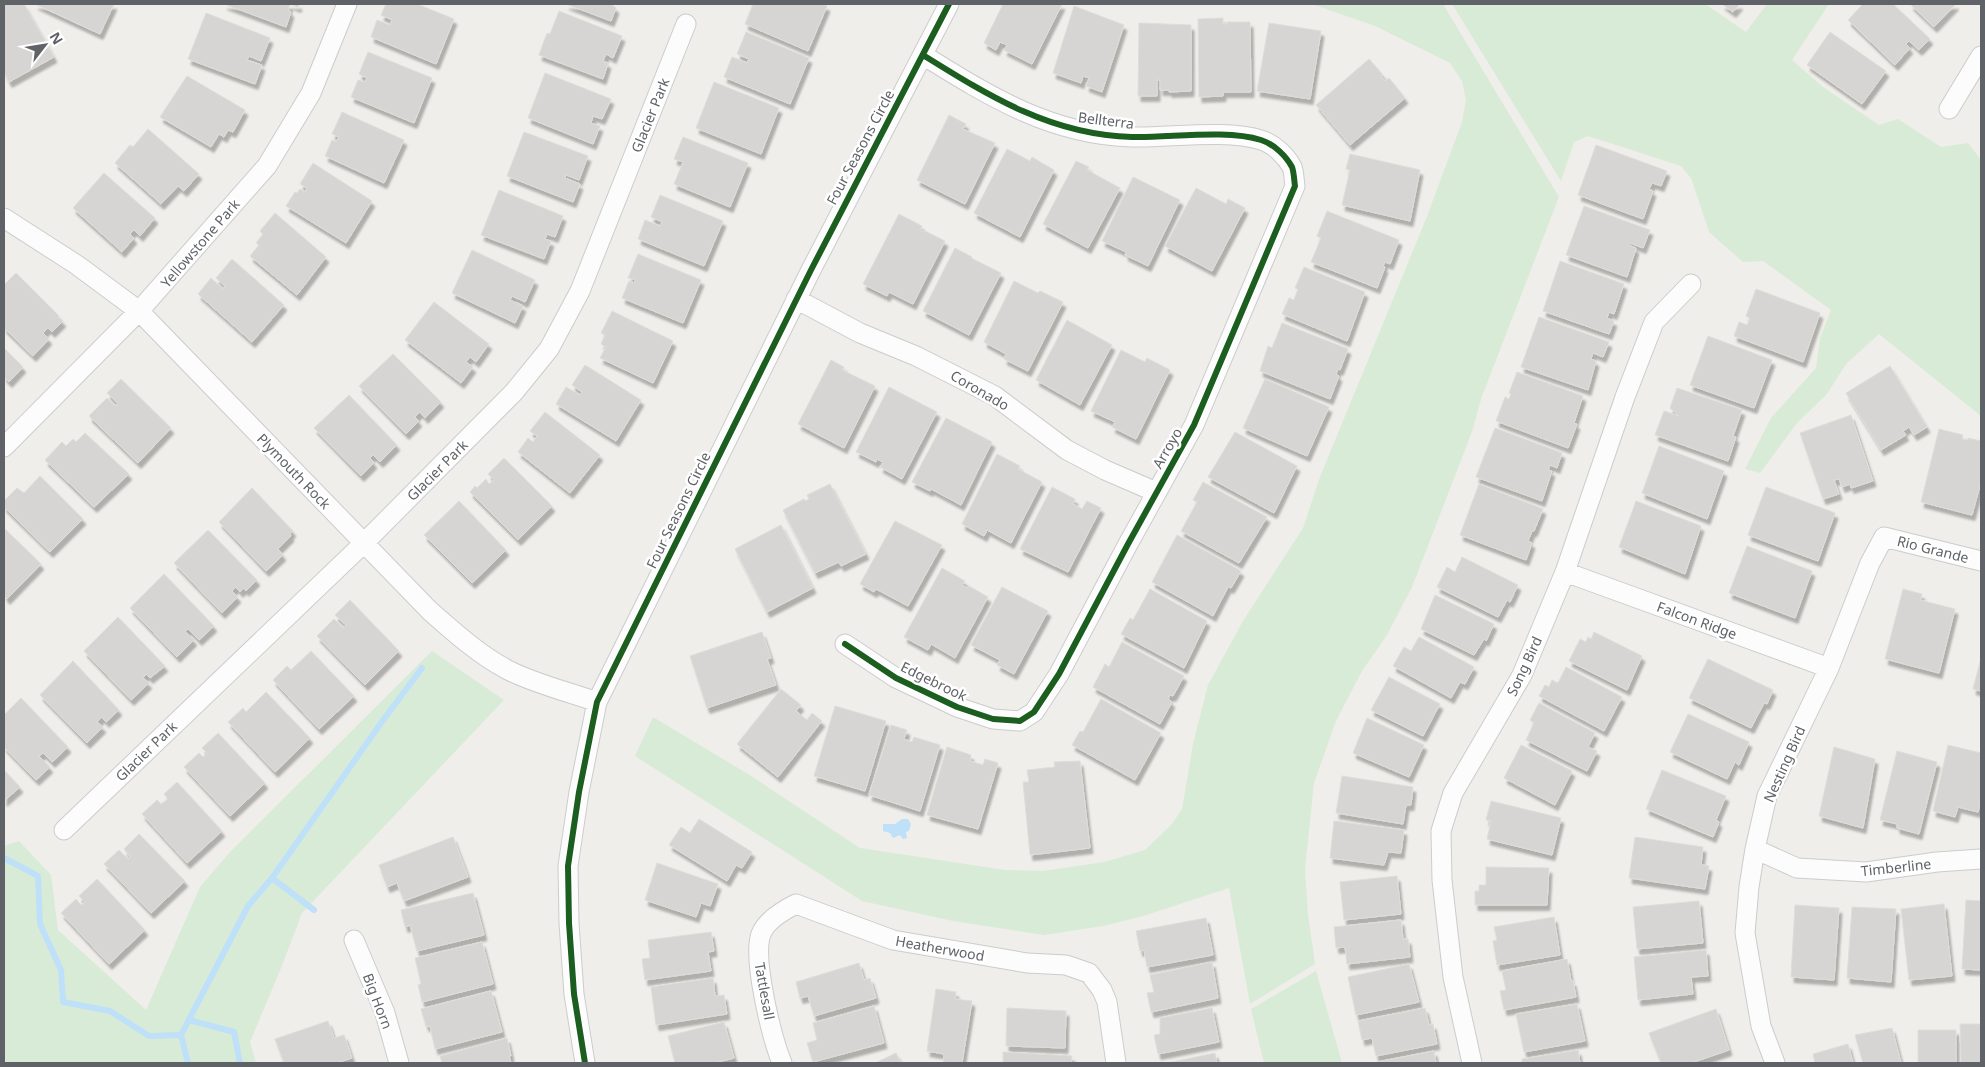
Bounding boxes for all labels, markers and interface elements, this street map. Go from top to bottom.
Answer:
north arrow [20,20,70,70]
text: N [45,28,68,48]
street label: Glacier Park [626,74,674,155]
street label: Four Seasons Circle [822,86,898,208]
street label: Bellterra [1077,107,1135,133]
street label: Yellowstone Park [156,194,244,291]
street label: Coronado [947,366,1013,414]
street label: Arroyo [1148,424,1186,472]
street label: Plymouth Rock [253,429,335,513]
street label: Glacier Park [402,435,472,505]
street label: Four Seasons Circle [641,448,715,572]
street label: Rio Grande [1895,531,1971,567]
street label: Falcon Ridge [1654,597,1740,643]
street label: Song Bird [1502,633,1546,699]
street label: Edgebrook [898,657,971,705]
street label: Glacier Park [111,716,181,785]
street label: Nesting Bird [1759,723,1809,805]
street label: Timberline [1860,854,1932,880]
street label: Heatherwood [894,931,986,965]
street label: Tattlesall [751,961,779,1021]
street label: Big Horn [359,970,397,1032]

